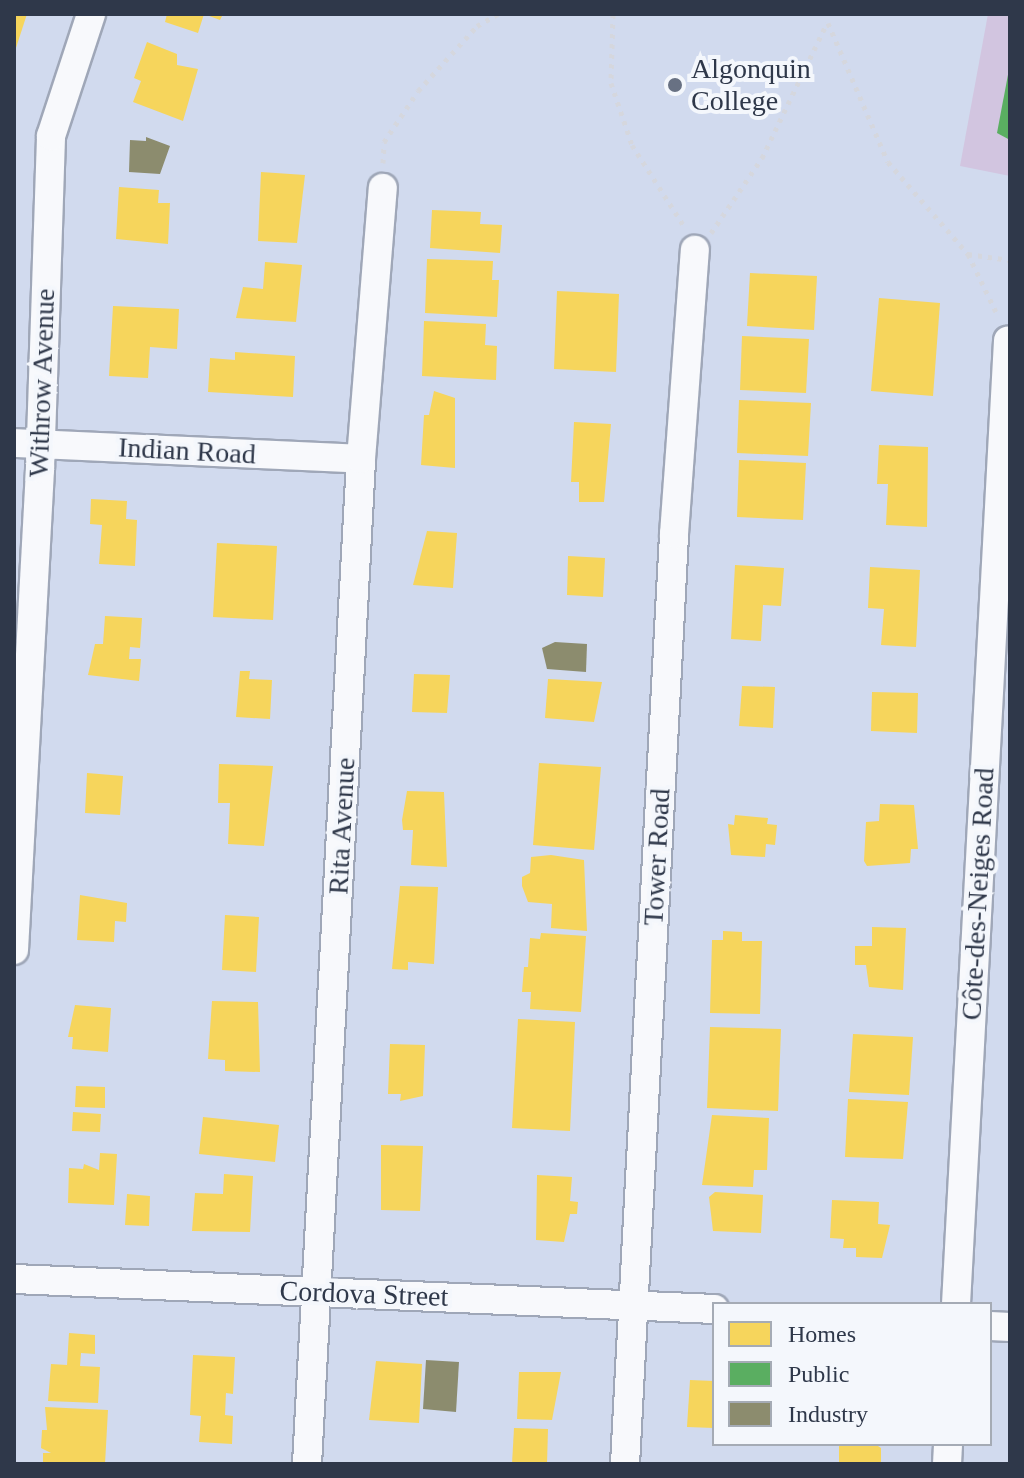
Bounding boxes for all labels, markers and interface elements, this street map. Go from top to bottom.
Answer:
place label: Algonquin College [691,52,811,118]
marker: Algonquin College [666,76,684,94]
street label: Withrow Avenue [22,287,62,479]
street label: Indian Road [117,431,257,471]
street label: Rita Avenue [322,756,362,896]
street label: Côte-des-Neiges Road [955,767,1001,1021]
street label: Tower Road [637,788,677,926]
street label: Cordova Street [279,1274,449,1314]
legend [712,1302,992,1446]
text: Homes [788,1321,856,1347]
text: Public [788,1361,849,1387]
text: Industry [788,1401,868,1427]

